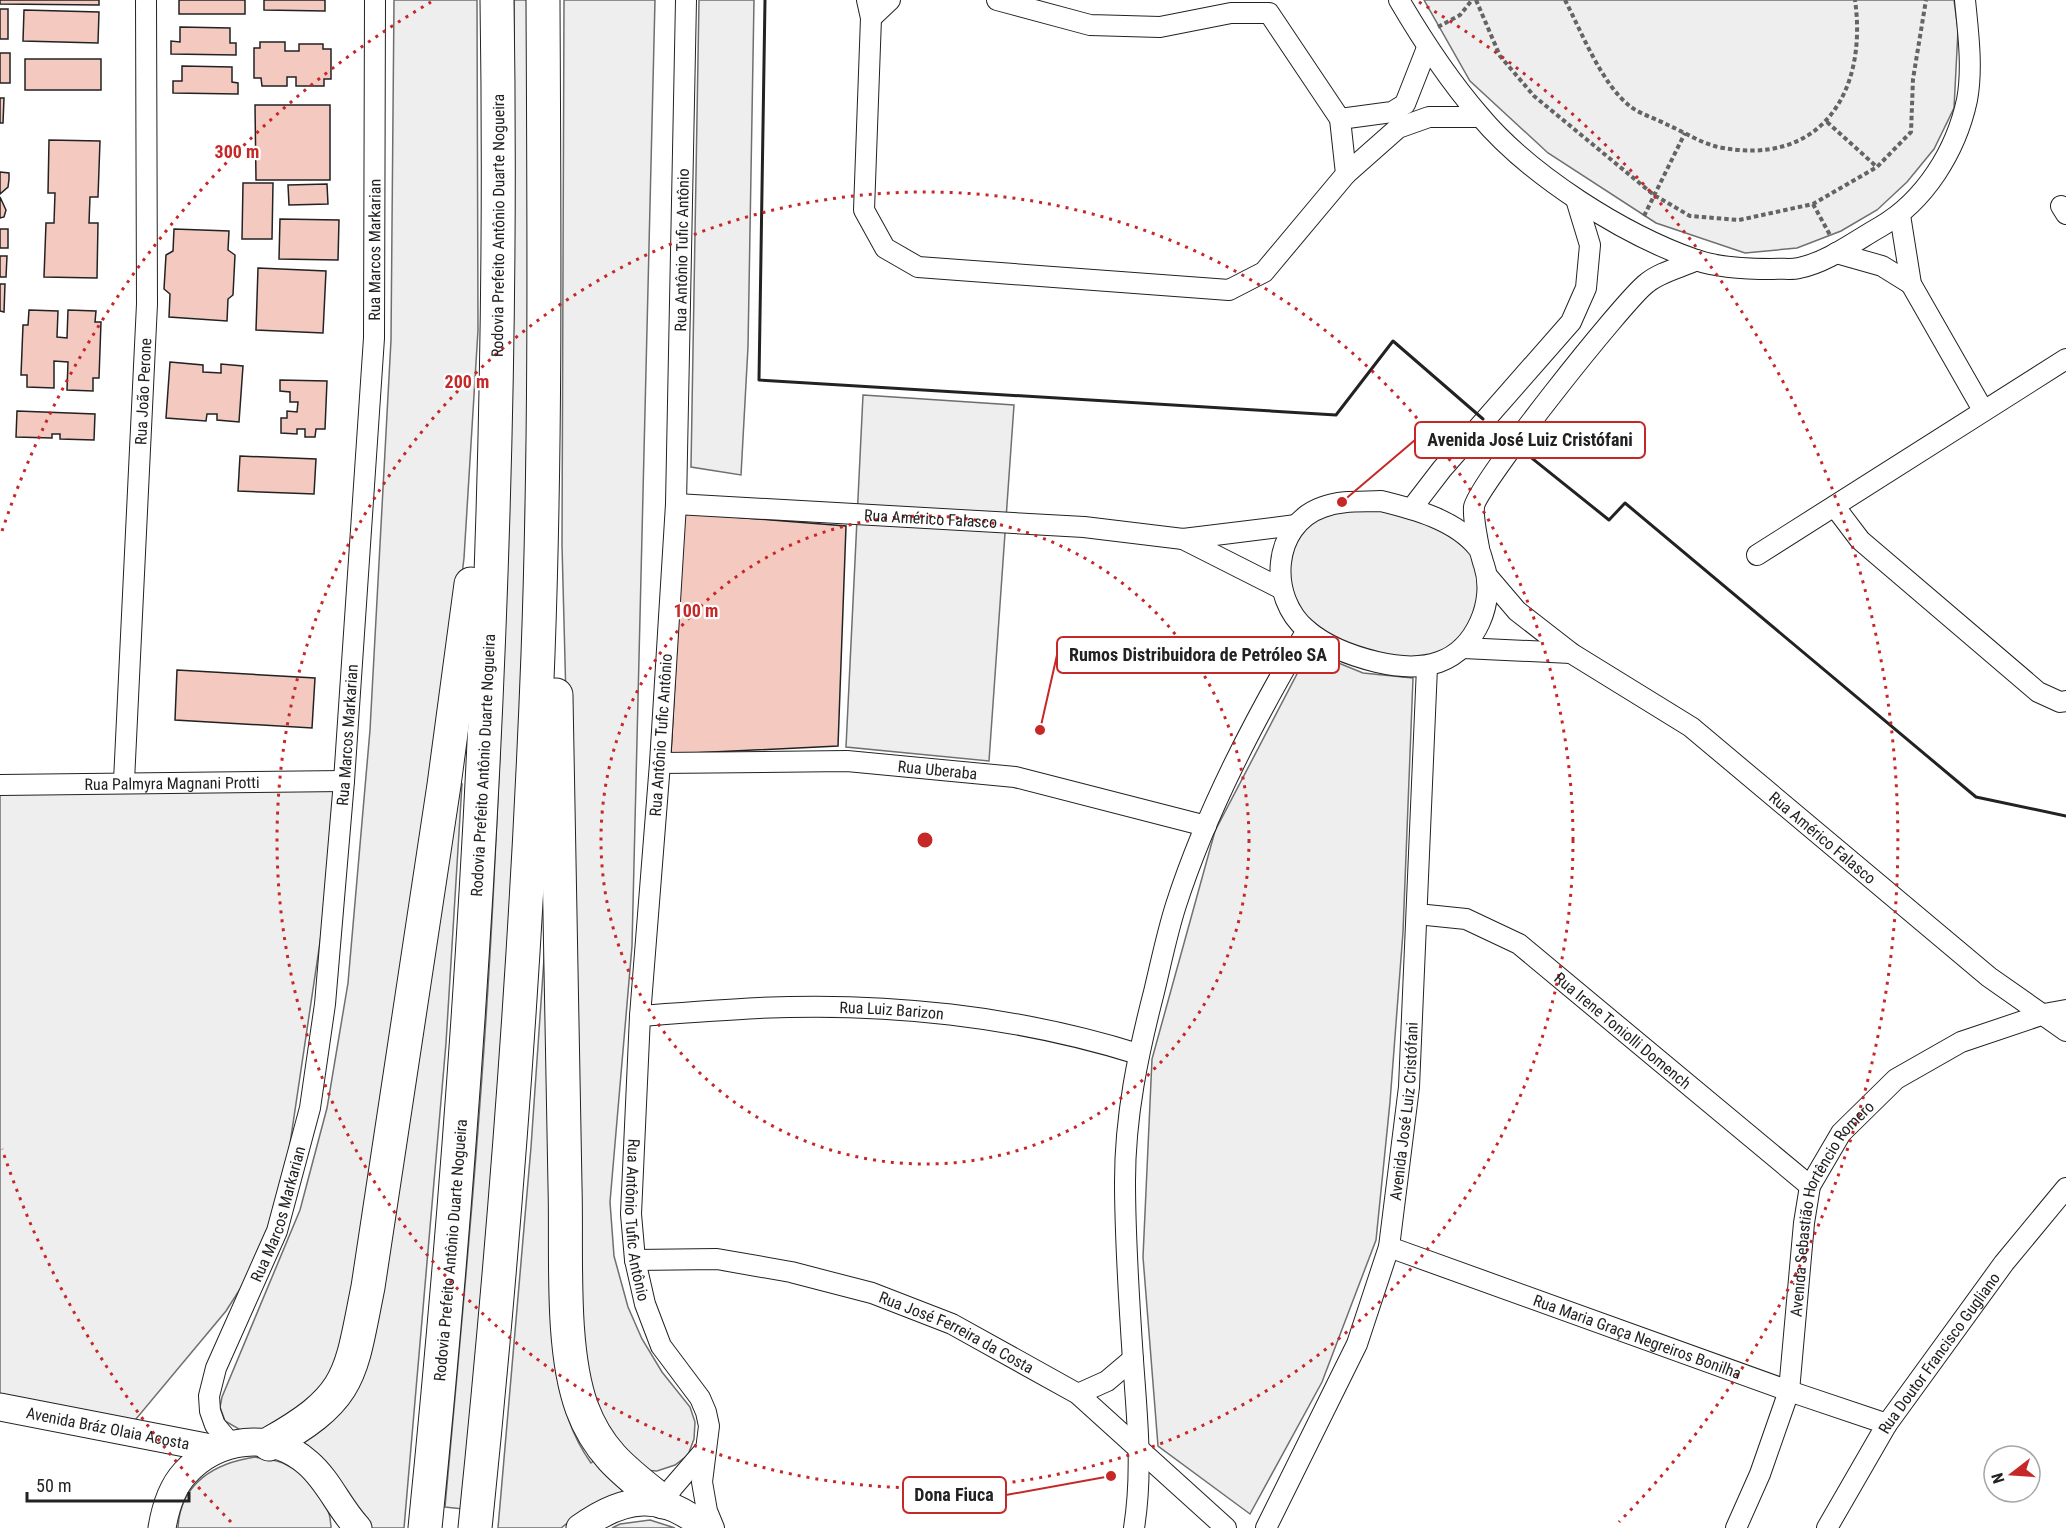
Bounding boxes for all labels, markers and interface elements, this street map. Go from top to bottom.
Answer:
street label: Rodovia Prefeito Antônio Duarte Nogueira [487,94,508,357]
text: 300 m [215,141,259,162]
street label: Rua Antônio Tufic Antônio [671,168,693,332]
street label: Rua Marcos Markarian [365,179,384,321]
street label: Rua João Perone [131,338,155,445]
text: 200 m [445,371,489,392]
callout: Avenida José Luiz Cristófani [1415,422,1645,458]
text: Avenida José Luiz Cristófani [1427,429,1633,450]
street label: Rua Américo Falasco [864,505,998,532]
text: 100 m [674,600,718,621]
street label: Rodovia Prefeito Antônio Duarte Nogueira [466,633,498,897]
callout: Rumos Distribuidora de Petróleo SA [1057,637,1339,673]
text: Rumos Distribuidora de Petróleo SA [1069,644,1327,665]
street label: Rua Antônio Tufic Antônio [646,653,676,817]
street label: Rua Marcos Markarian [332,663,361,807]
street label: Rua Uberaba [897,756,978,783]
street label: Rua Palmyra Magnani Protti [84,772,260,794]
street label: Rua Américo Falasco [1766,787,1880,888]
centre of rings [915,830,935,850]
street label: Rua Irene Toniolli Domench [1551,968,1695,1093]
street label: Rua Luiz Barizon [839,997,945,1023]
street label: Avenida José Luiz Cristófani [1385,1022,1421,1202]
street label: Avenida Sebastião Hortêncio Romero [1786,1097,1878,1318]
street label: Rodovia Prefeito Antônio Duarte Nogueira [430,1118,470,1382]
street label: Rua Antônio Tufic Antônio [621,1138,654,1303]
street label: Rua Marcos Markarian [246,1144,309,1285]
street label: Rua Doutor Francisco Gugliano [1874,1269,2004,1437]
street label: Rua José Ferreira da Costa [876,1287,1037,1377]
street label: Rua Maria Graça Negreiros Bonilha [1531,1290,1744,1383]
street label: Avenida Bráz Olaia Acosta [25,1403,191,1453]
north arrow [1982,1444,2042,1504]
scale bar [27,1465,189,1503]
text: N [1988,1471,2009,1486]
text: 50 m [36,1475,71,1496]
callout: Dona Fiuca [903,1477,1006,1513]
text: Dona Fiuca [914,1484,994,1505]

